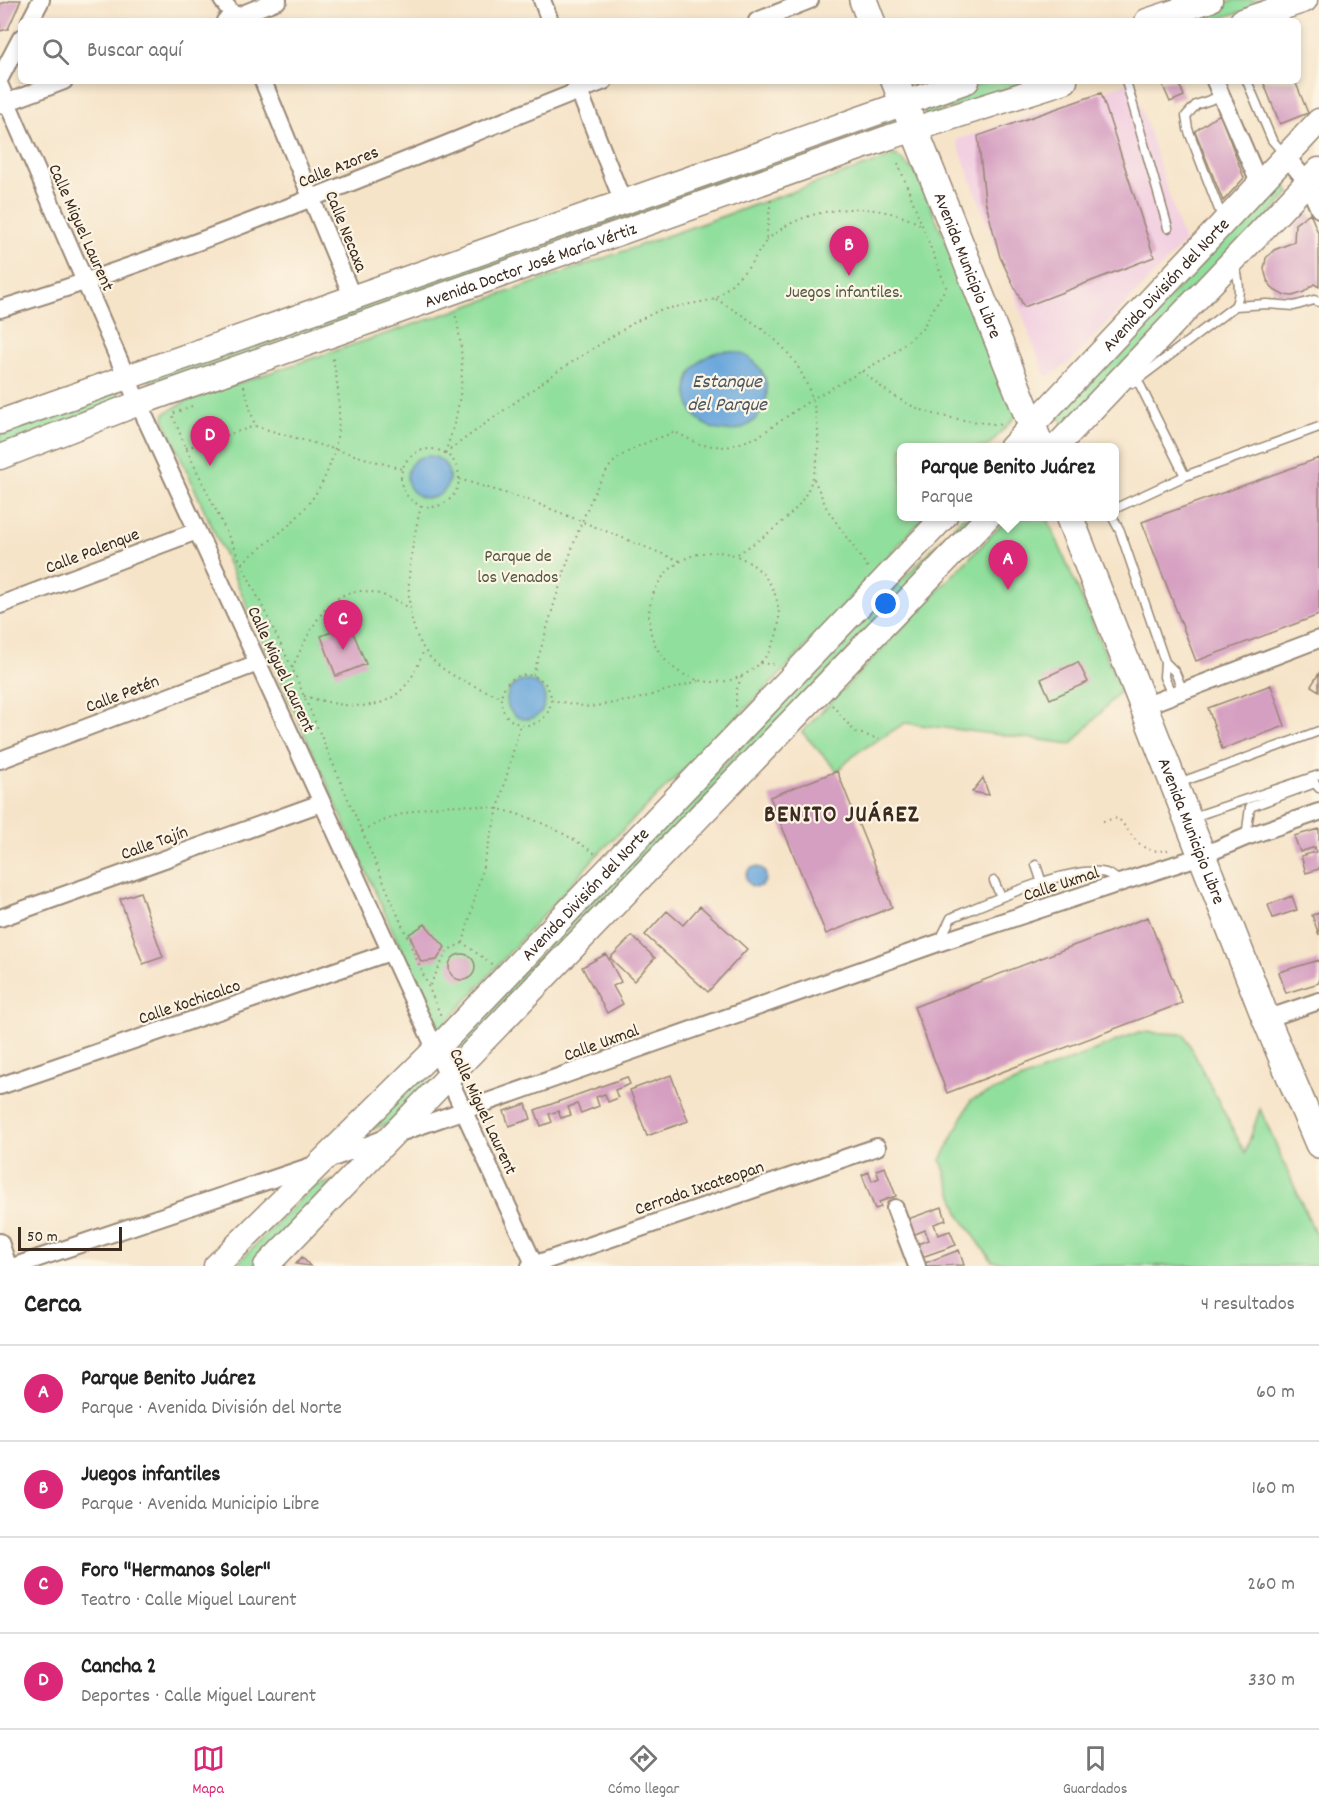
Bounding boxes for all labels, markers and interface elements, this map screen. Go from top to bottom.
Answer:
search box [18,18,1301,84]
icon: search [39,35,72,68]
text: Buscar aquí [87,36,182,67]
street label: Calle Azores [295,141,383,196]
street label: Calle Miguel Laurent [40,160,119,296]
street label: Calle Necaxa [317,188,373,277]
street label: Avenida Municipio Libre [926,189,1006,343]
street label: Avenida División del Norte [1098,213,1236,358]
street label: Avenida Doctor José María Vértiz [421,218,641,316]
pin: B [830,226,868,276]
park label: Juegos infantiles. [785,281,903,306]
water label: Estanque del Parque [687,369,768,420]
pin: D [190,416,230,466]
popup [897,443,1119,521]
text: Parque Benito Juárez [921,453,1095,484]
text: Parque [921,484,973,512]
street label: Calle Palenque [42,523,144,582]
pin: A [988,540,1028,590]
park label: Parque de los Venados [477,545,559,591]
your location [871,589,900,618]
pin: C [324,600,362,650]
street label: Calle Miguel Laurent [239,603,320,738]
street label: Calle Petén [83,670,163,721]
street label: Avenida Municipio Libre [1150,755,1230,909]
district label: BENITO JUÁREZ [764,799,920,833]
street label: Calle Tajín [118,821,192,868]
street label: Avenida División del Norte [517,823,656,968]
street label: Calle Uxmal [1021,861,1104,909]
street label: Calle Xochicalco [135,974,244,1032]
street label: Calle Uxmal [561,1019,644,1070]
street label: Calle Miguel Laurent [441,1045,522,1180]
street label: Cerrada Ixcateopan [632,1156,768,1223]
scale bar [18,1224,122,1252]
text: 50 m [27,1226,58,1249]
text: Cerca [24,1287,81,1324]
text: 4 resultados [1201,1291,1295,1319]
text: Parque Benito Juárez [81,1364,255,1395]
text: A [38,1379,49,1407]
text: 60 m [1256,1379,1295,1407]
text: Parque · Avenida División del Norte [81,1395,342,1423]
text: Juegos infantiles [81,1460,221,1491]
text: B [39,1475,48,1503]
text: 160 m [1252,1475,1295,1503]
text: Parque · Avenida Municipio Libre [81,1491,319,1519]
text: Foro "Hermanos Soler" [81,1556,271,1587]
text: C [39,1571,48,1599]
text: 260 m [1247,1571,1295,1599]
text: Teatro · Calle Miguel Laurent [81,1587,297,1615]
text: Cancha 2 [81,1652,156,1683]
text: D [38,1667,49,1695]
text: 330 m [1248,1667,1295,1695]
text: Deportes · Calle Miguel Laurent [81,1683,316,1711]
tab: Mapa [192,1742,225,1801]
tab: Cómo llegar [608,1742,680,1801]
tab: Guardados [1063,1742,1127,1801]

